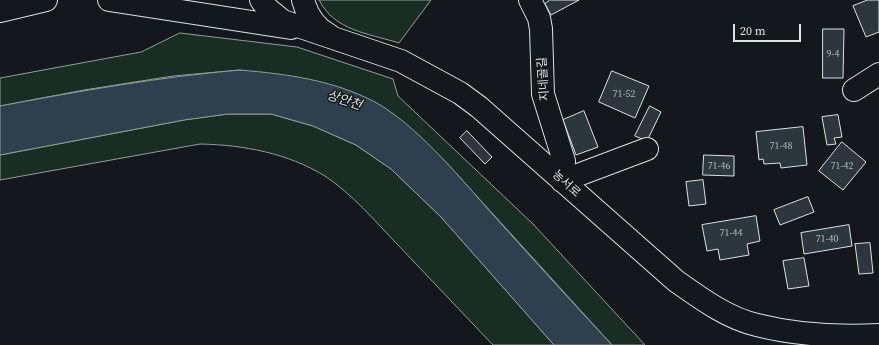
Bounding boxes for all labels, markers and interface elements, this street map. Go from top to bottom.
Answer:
scale bar [735,16,803,42]
text: 20 m [740,23,766,39]
house number: 9-4 [826,48,840,60]
street label: 지네골길 [535,56,553,102]
water label: 상안천 [325,88,363,114]
house number: 71-52 [612,88,636,100]
house number: 71-48 [769,140,793,152]
house number: 71-46 [707,160,731,172]
house number: 71-42 [830,160,854,172]
street label: 농서로 [549,168,583,200]
house number: 71-44 [719,227,743,239]
house number: 71-40 [815,233,839,245]

